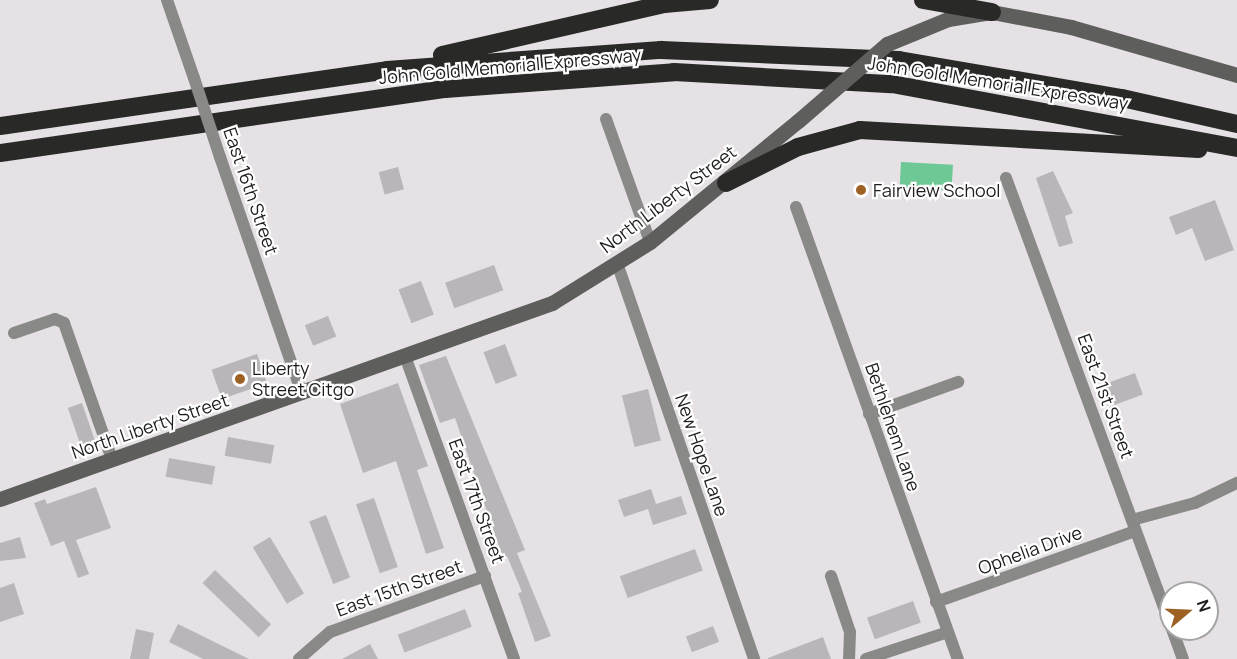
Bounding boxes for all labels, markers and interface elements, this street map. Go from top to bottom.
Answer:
street label: John Gold Memorial Expressway [378,44,642,88]
street label: John Gold Memorial Expressway [866,52,1130,114]
street label: East 16th Street [219,125,283,257]
street label: North Liberty Street [596,141,740,257]
place label: Fairview School [873,179,1001,201]
marker: Fairview School [854,183,868,197]
street label: East 21st Street [1073,331,1139,461]
place label: Liberty Street Citgo [252,358,354,400]
street label: Bethlehem Lane [861,360,925,494]
marker: Liberty Street Citgo [233,372,247,386]
street label: North Liberty Street [69,389,231,463]
street label: New Hope Lane [671,391,733,519]
street label: East 17th Street [444,436,510,566]
street label: Ophelia Drive [975,521,1085,579]
street label: East 15th Street [333,555,465,621]
north arrow [1159,581,1219,641]
text: N [1192,597,1216,615]

